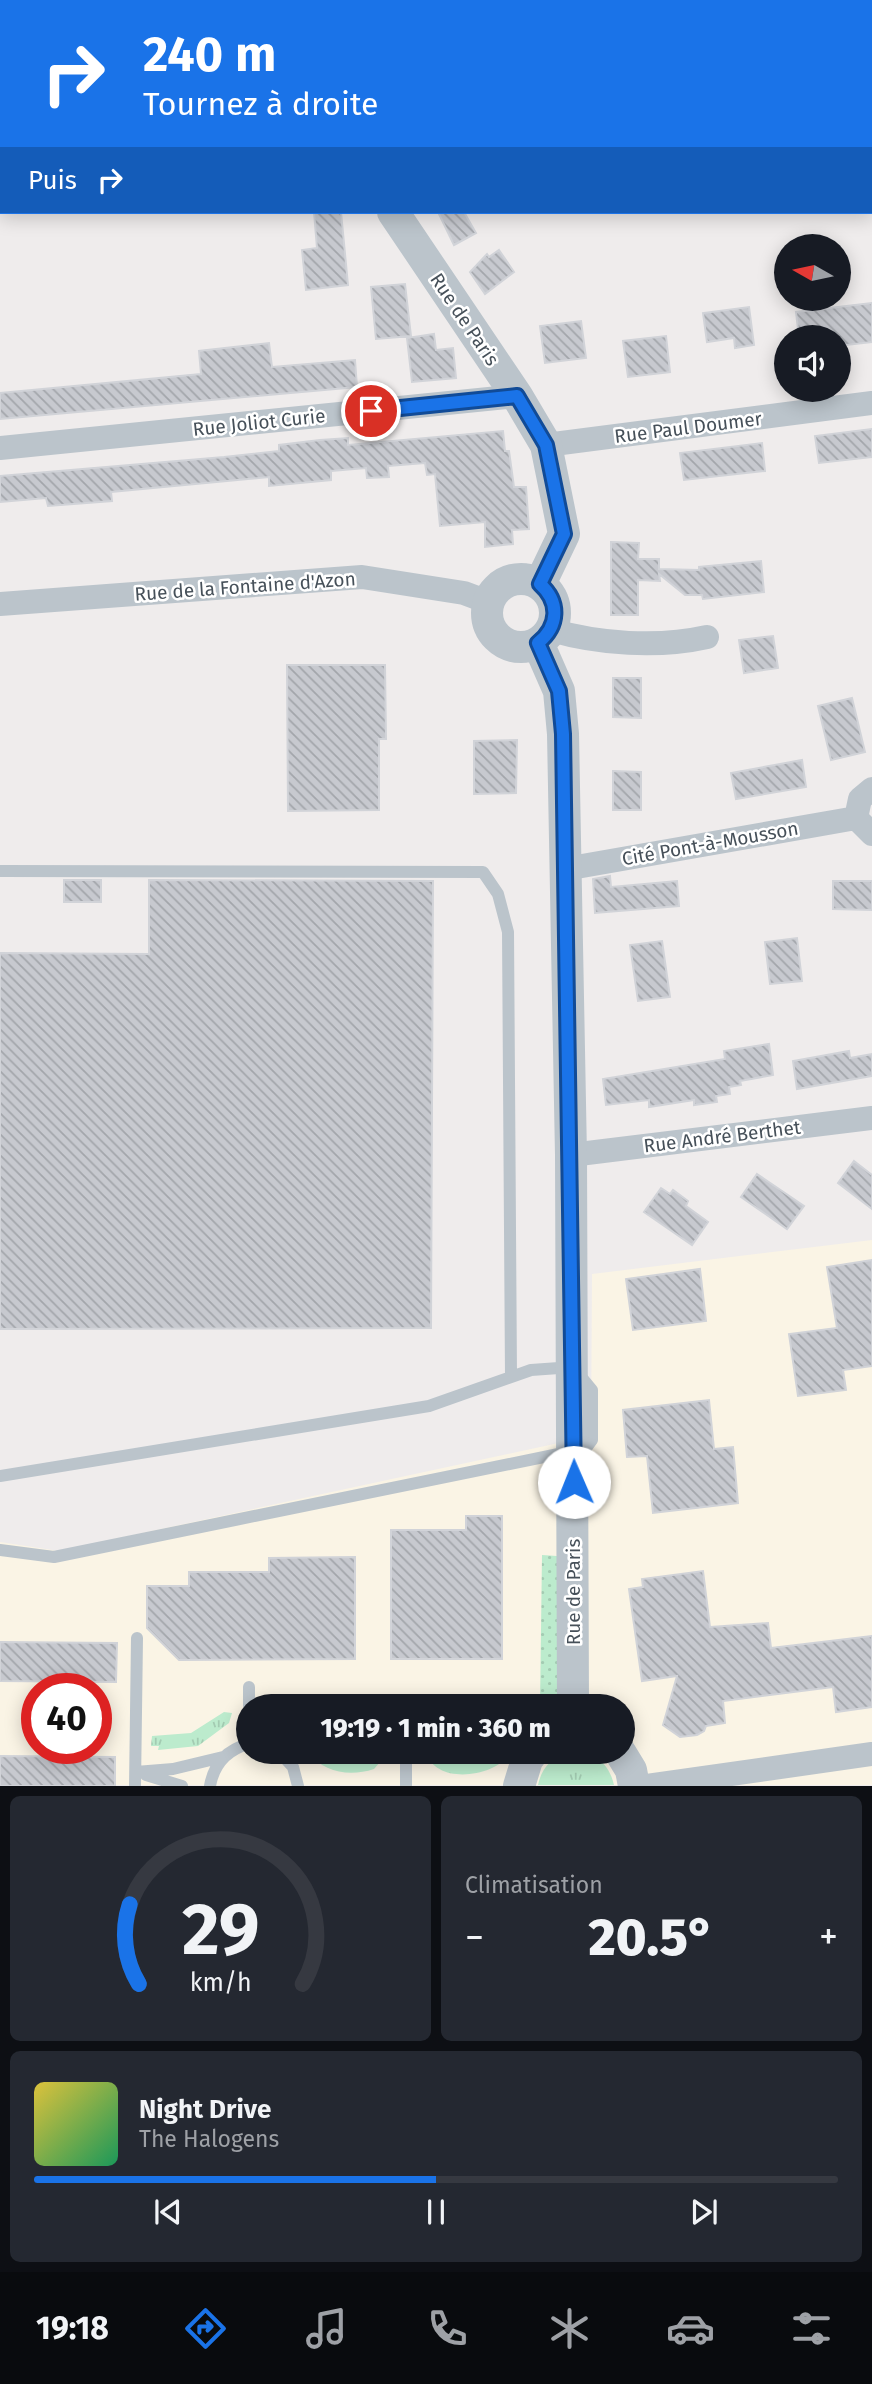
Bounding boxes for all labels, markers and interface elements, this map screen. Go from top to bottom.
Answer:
text: 240 m [143,25,276,84]
icon: right [28,28,119,119]
text: Tournez à droite [143,85,379,123]
icon: right [91,161,129,199]
text: Puis [28,165,77,196]
north arrow [774,234,850,312]
map controls [774,234,851,402]
street label: Rue de Paris [425,269,504,370]
button: sound [774,325,851,402]
pin [341,381,401,441]
icon: arrive [352,392,390,430]
street label: Rue Joliot Curie [192,404,326,441]
street label: Rue Paul Doumer [613,407,764,448]
street label: Rue de la Fontaine d'Azon [134,567,356,606]
street label: Cité Pont-à-Mousson [620,817,800,870]
street label: Rue André Berthet [642,1115,802,1158]
position arrow [537,1445,611,1519]
street label: Rue de Paris [562,1539,585,1645]
speed limit sign: 40 [21,1673,112,1764]
text: 19:19 · 1 min · 360 m [320,1713,551,1744]
text: Climatisation [465,1871,603,1899]
text: 29 [182,1887,259,1974]
text: 20.5° [589,1906,715,1969]
text: − [465,1914,484,1960]
text: + [819,1914,838,1960]
text: km/h [190,1968,251,1998]
text: Night Drive [139,2094,271,2125]
text: The Halogens [139,2125,279,2153]
icon: previous [149,2193,187,2231]
icon: pause [417,2193,455,2231]
icon: next [685,2193,723,2231]
icon: directions [181,2304,230,2353]
icon: music [302,2304,351,2353]
icon: phone [423,2304,472,2353]
icon: climate [545,2304,594,2353]
icon: car [666,2304,715,2353]
icon: filters [787,2304,836,2353]
text: 19:18 [36,2309,109,2347]

